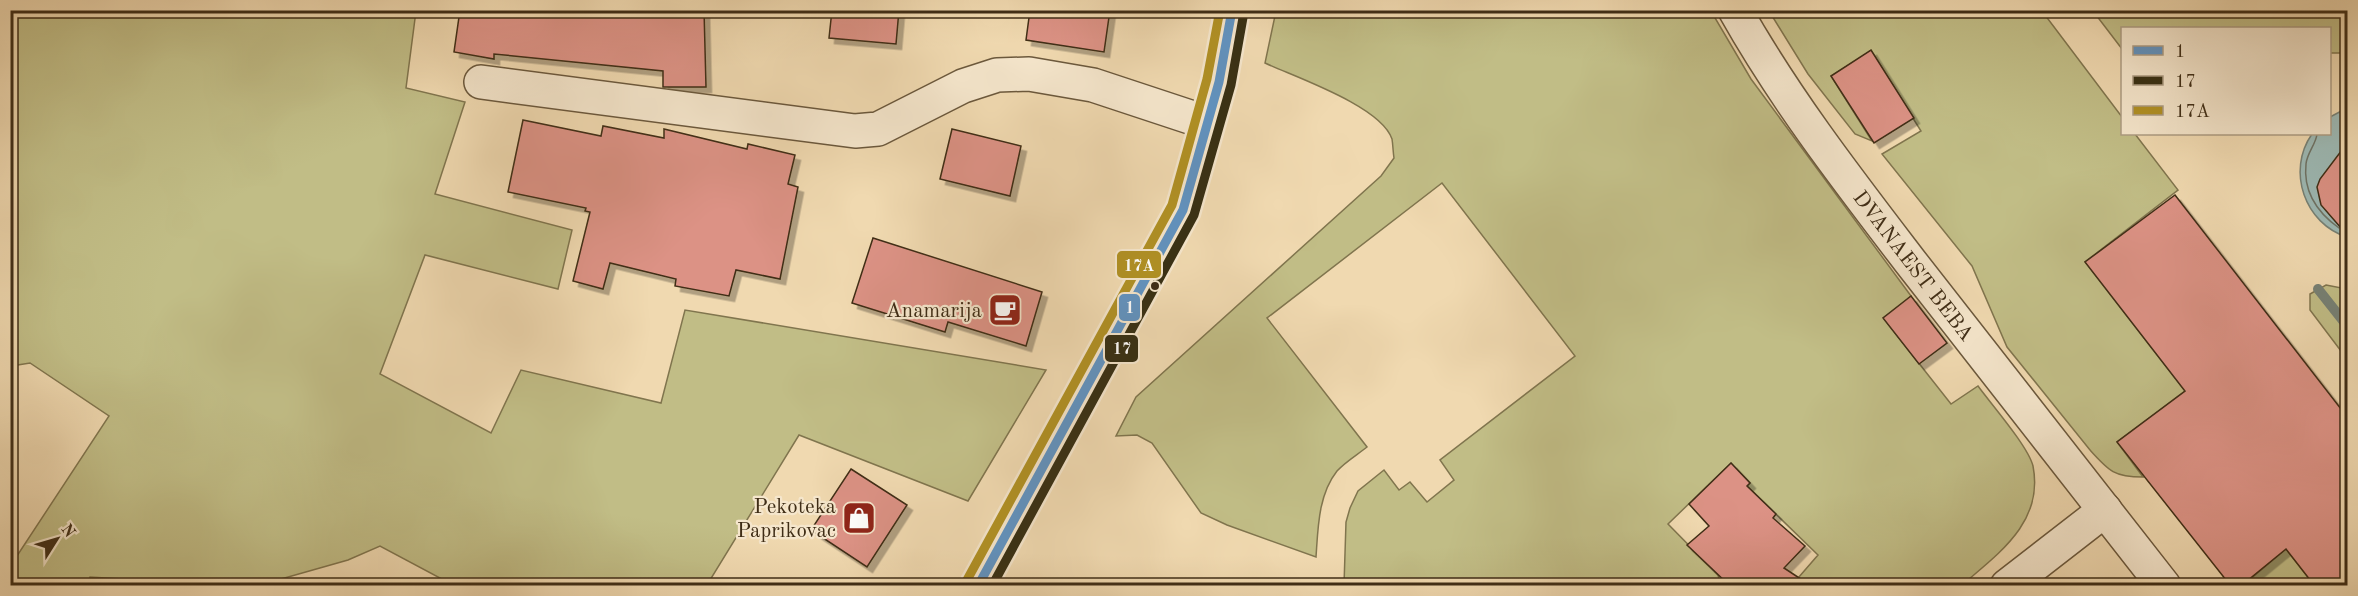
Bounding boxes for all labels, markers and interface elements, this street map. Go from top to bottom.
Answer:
legend [2121,27,2331,135]
text: 1 [2175,43,2185,61]
text: 17 [2175,73,2196,91]
text: 17A [2175,103,2210,121]
street label: DVANAEST BEBA [1848,187,1977,345]
line badge: 17A [1116,250,1162,279]
text: 17A [1124,259,1154,275]
unlabelled marker [1149,280,1161,292]
cafe icon: Anamarija [987,292,1023,328]
line badge: 1 [1118,293,1141,322]
place label: Anamarija [886,301,982,322]
text: 1 [1125,301,1135,317]
line badge: 17 [1104,334,1139,363]
text: 17 [1113,342,1131,358]
place label: Pekoteka Paprikovac [737,497,836,542]
shop icon: Pekoteka Paprikovac [841,500,877,536]
north arrow [27,509,87,569]
text: N [57,521,78,541]

